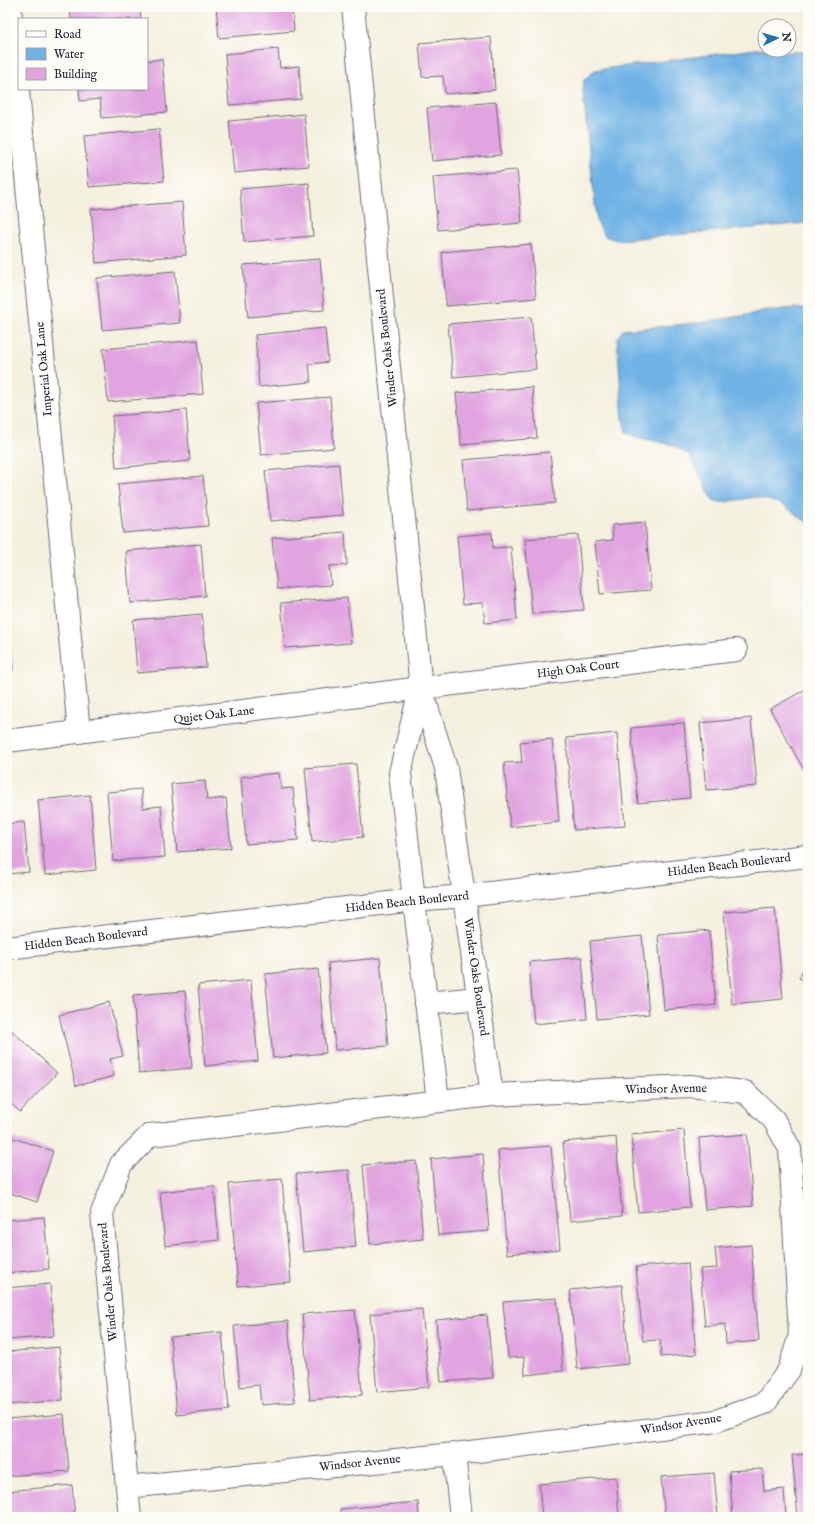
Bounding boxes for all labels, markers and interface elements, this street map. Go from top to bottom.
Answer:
legend [18,18,148,90]
north arrow [757,18,797,58]
text: Road [54,27,82,42]
text: N [778,31,793,43]
text: Water [54,47,85,62]
text: Building [54,67,98,82]
street label: Winder Oaks Boulevard [373,287,401,408]
street label: Imperial Oak Lane [32,320,57,417]
street label: High Oak Court [536,657,620,681]
street label: Quiet Oak Lane [173,703,256,727]
street label: Hidden Beach Boulevard [666,850,792,880]
street label: Hidden Beach Boulevard [344,888,470,916]
street label: Winder Oaks Boulevard [460,917,492,1038]
street label: Hidden Beach Boulevard [23,924,149,954]
street label: Windsor Avenue [625,1081,708,1097]
street label: Winder Oaks Boulevard [95,1221,121,1342]
street label: Windsor Avenue [639,1410,723,1438]
street label: Windsor Avenue [319,1451,402,1475]

